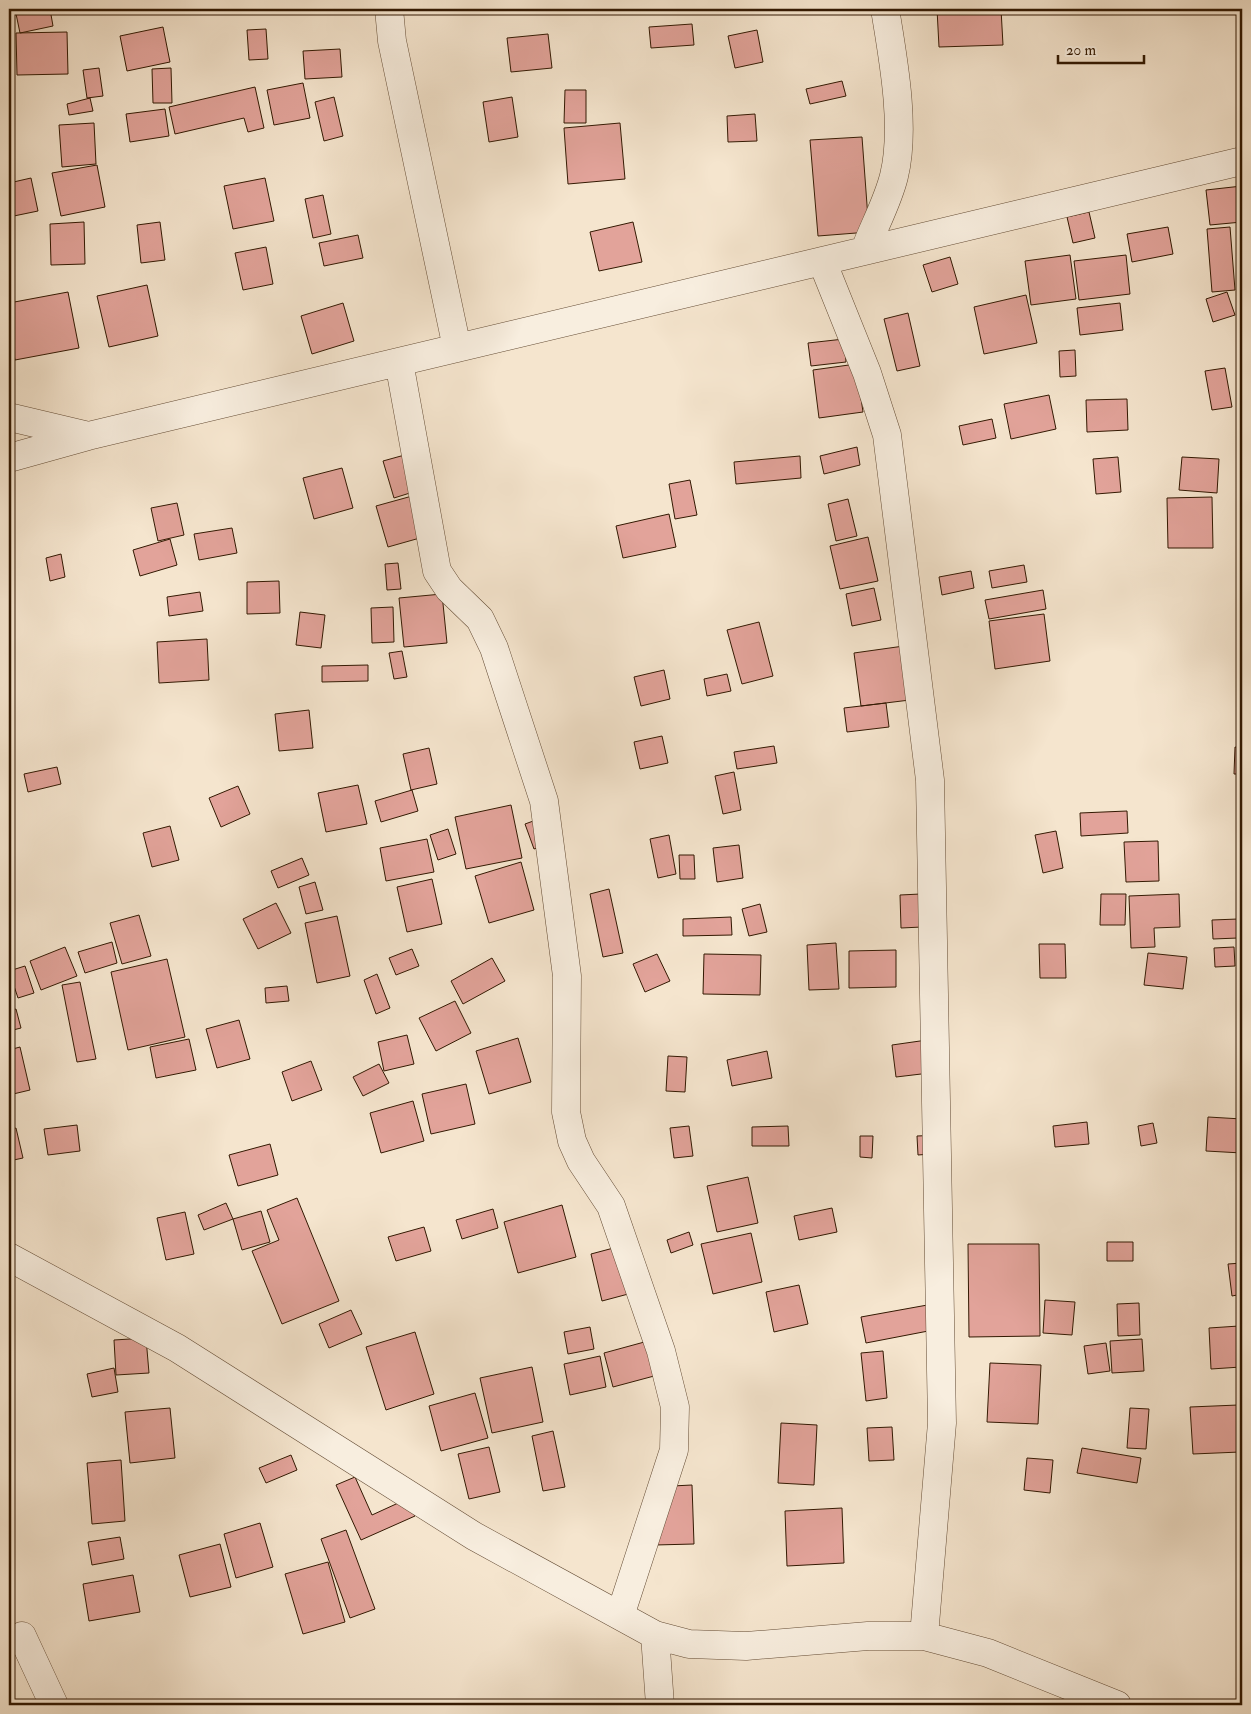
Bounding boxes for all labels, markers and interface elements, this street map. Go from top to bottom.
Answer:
scale bar [1058,32,1145,64]
text: 20 m [1066,41,1096,60]

